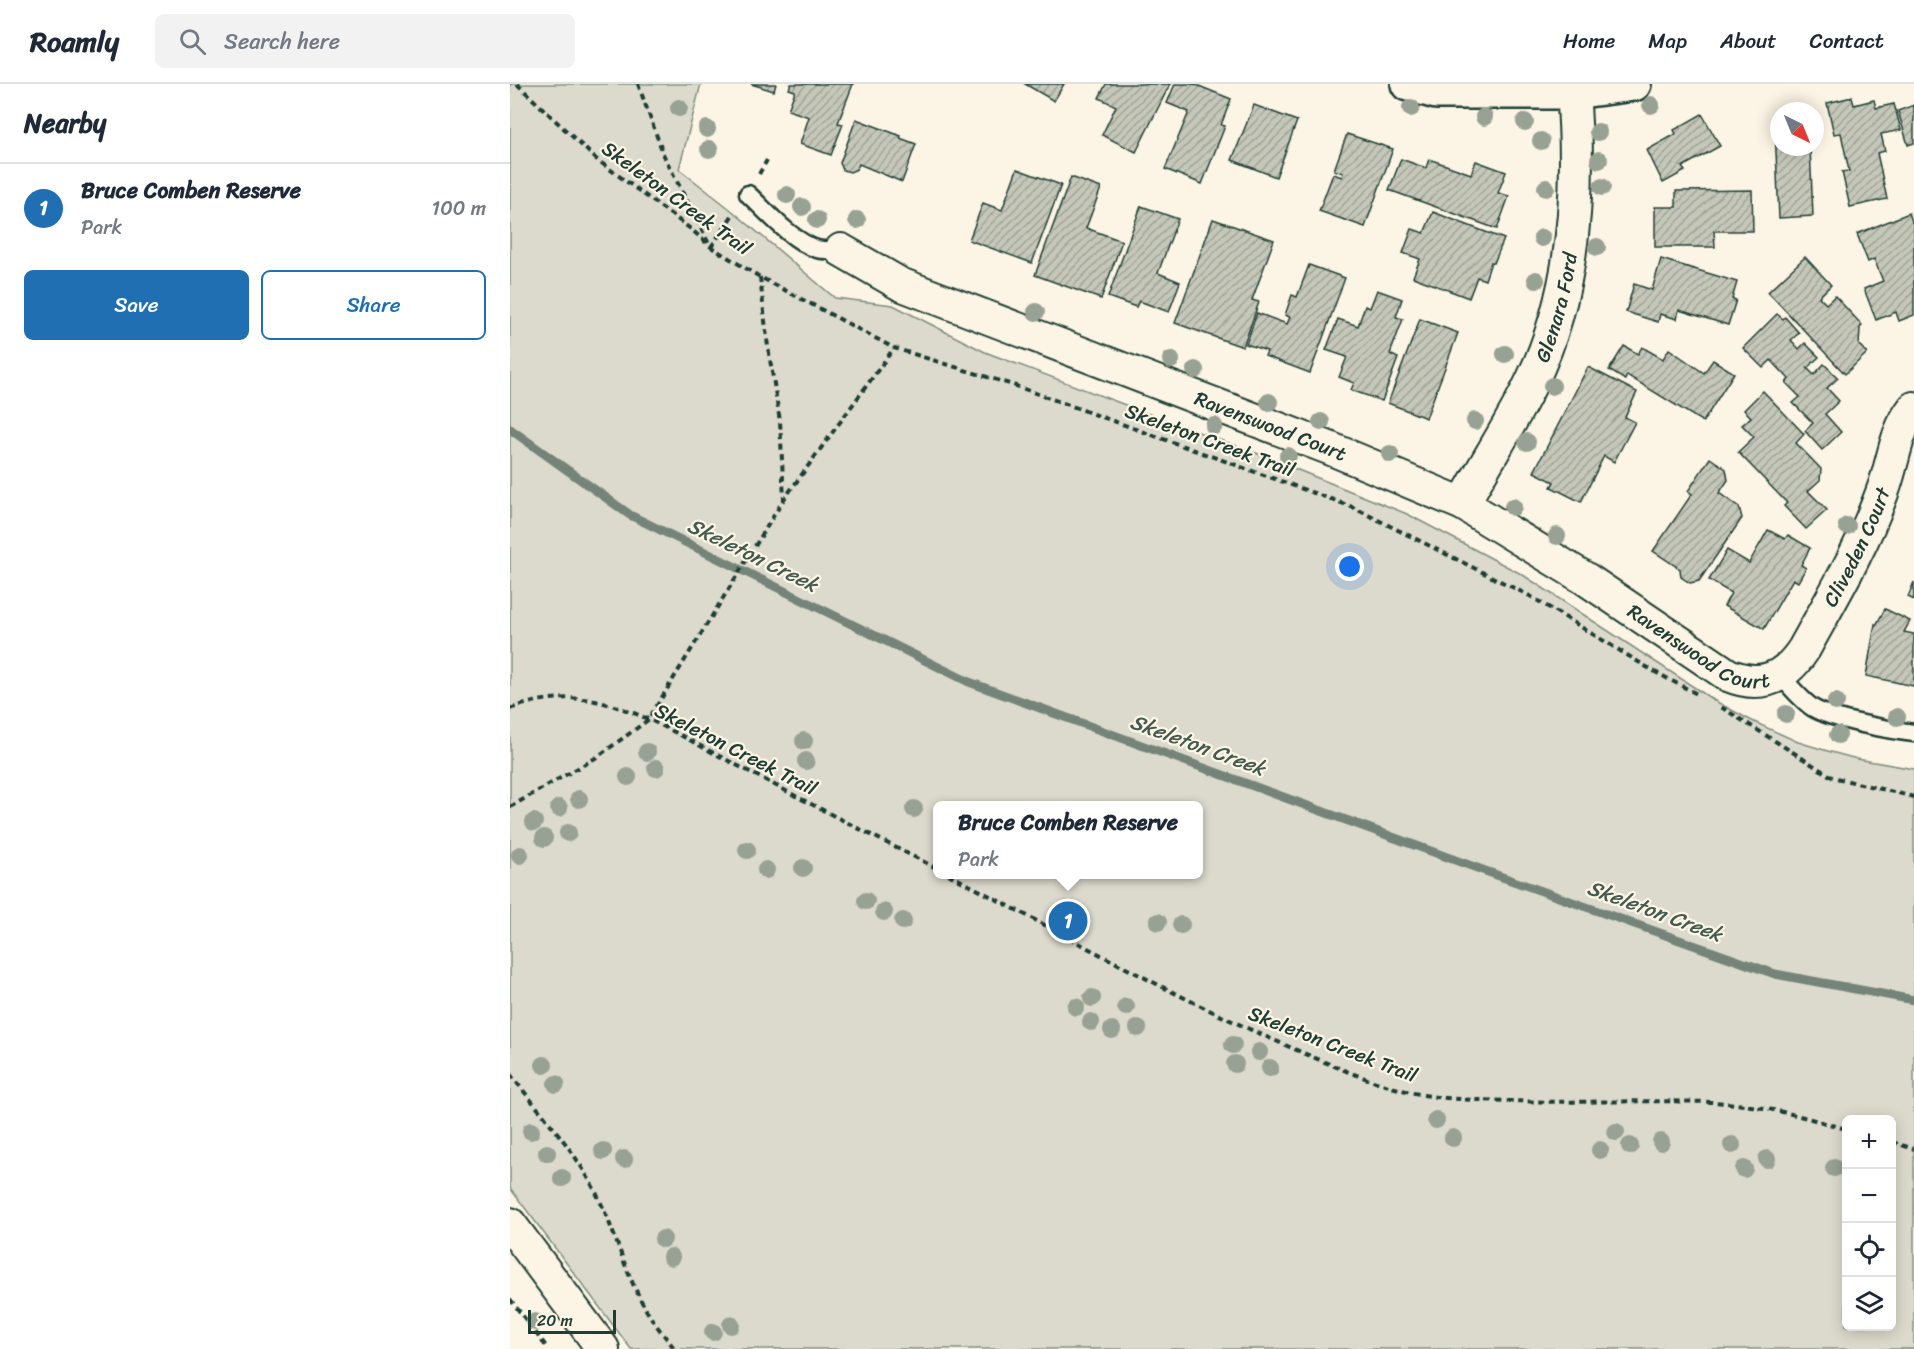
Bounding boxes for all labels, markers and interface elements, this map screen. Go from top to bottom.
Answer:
search box [155,14,575,68]
text: Roamly [30,17,119,66]
text: Search here [224,22,340,61]
text: Home [1563,22,1615,60]
text: Map [1648,22,1687,60]
text: About [1720,22,1777,60]
text: Contact [1810,22,1884,60]
icon: search [176,25,209,58]
text: Nearby [24,100,106,146]
north arrow [1770,102,1824,156]
street label: Skeleton Creek Trail [594,132,760,266]
text: Bruce Comben Reserve [81,171,301,210]
text: 1 [39,191,48,226]
text: 100 m [432,191,486,226]
text: Park [81,210,122,245]
street label: Glenara Ford [1525,249,1588,368]
button: Save [24,270,249,340]
button: Share [261,270,486,340]
street label: Ravenswood Court [1189,381,1352,472]
street label: Skeleton Creek Trail [1120,393,1301,488]
street label: Cliveden Court [1814,481,1901,614]
water label: Skeleton Creek [681,507,827,604]
your location [1335,552,1364,581]
street label: Ravenswood Court [1620,595,1773,699]
street label: Skeleton Creek Trail [648,693,824,806]
water label: Skeleton Creek [1125,703,1273,788]
popup [933,801,1203,879]
text: Bruce Comben Reserve [958,803,1178,842]
text: Park [958,842,999,877]
water label: Skeleton Creek [1582,869,1730,954]
pin: 1 [1048,898,1088,944]
street label: Skeleton Creek Trail [1243,996,1424,1093]
map controls [1842,1115,1896,1331]
button: + [1842,1115,1896,1169]
button: − [1842,1169,1896,1223]
button: locate [1842,1223,1896,1277]
button: layers [1842,1277,1896,1331]
text: 20 m [537,1306,573,1335]
scale bar [528,1307,616,1334]

